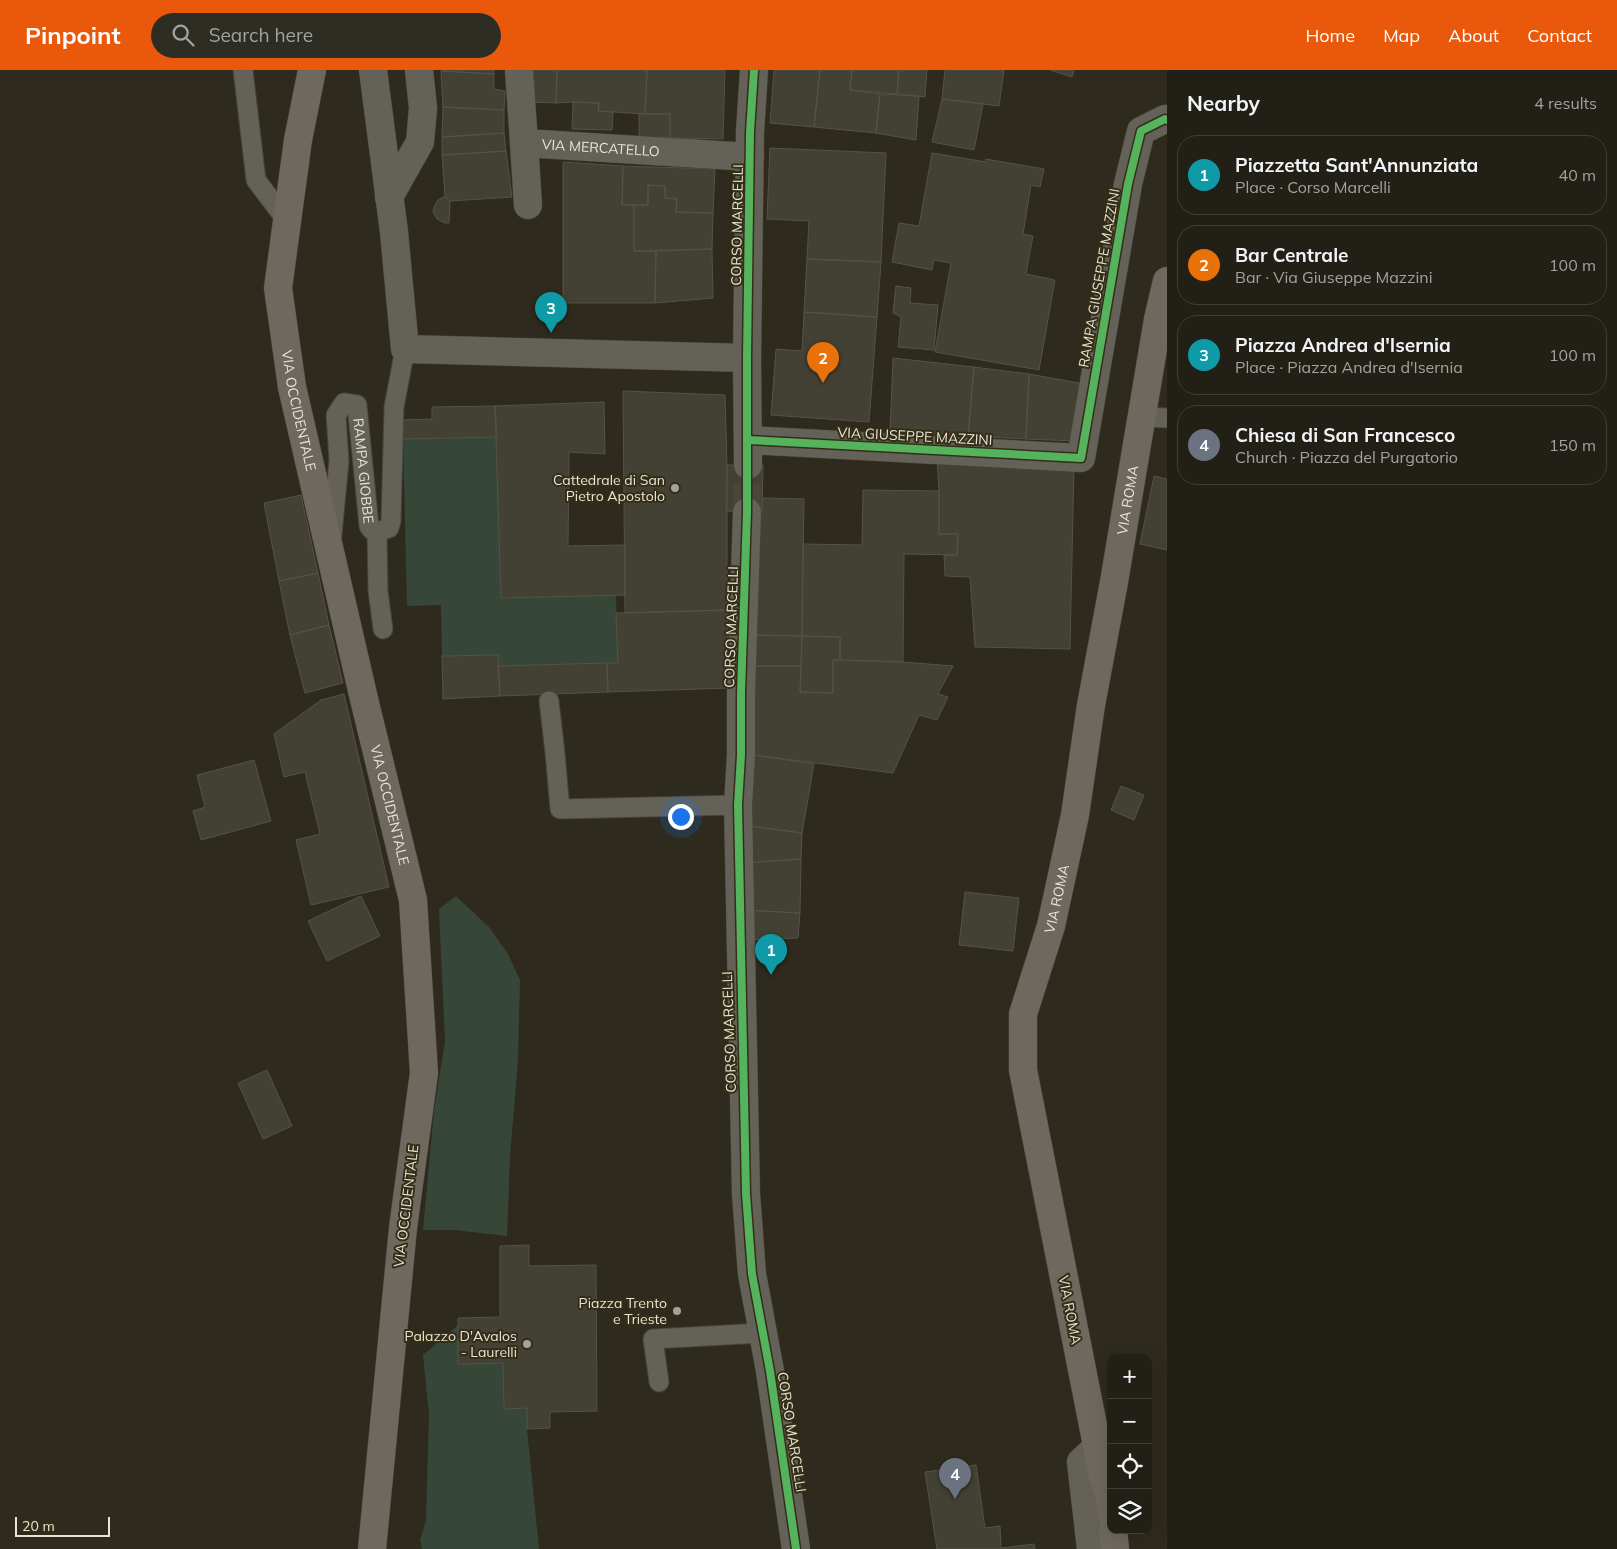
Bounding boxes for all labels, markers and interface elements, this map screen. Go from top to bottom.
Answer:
search box [151,13,501,58]
text: Pinpoint [25,20,121,50]
icon: search [169,21,197,49]
text: Search here [209,23,313,47]
text: Home [1305,24,1355,47]
text: Map [1383,24,1420,47]
text: About [1448,24,1499,47]
text: Contact [1527,24,1592,47]
text: Nearby [1187,90,1260,116]
text: 4 results [1534,93,1597,113]
street label: VIA MERCATELLO [541,135,660,160]
text: Piazzetta Sant'Annunziata [1235,153,1478,177]
street label: CORSO MARCELLI [727,164,747,286]
text: 1 [1199,165,1209,185]
text: 40 m [1559,165,1596,185]
text: Place · Corso Marcelli [1235,177,1391,197]
street label: RAMPA GIUSEPPE MAZZINI [1074,187,1124,369]
text: Bar Centrale [1235,243,1349,267]
text: 2 [1199,255,1209,275]
text: 100 m [1549,255,1596,275]
text: Bar · Via Giuseppe Mazzini [1235,267,1432,287]
pin: 3 [535,292,567,333]
text: Piazza Andrea d'Isernia [1235,333,1451,357]
pin: 2 [807,342,839,383]
text: 3 [1199,345,1209,365]
text: 100 m [1549,345,1596,365]
street label: VIA OCCIDENTALE [278,349,320,473]
text: Place · Piazza Andrea d'Isernia [1235,357,1463,377]
street label: RAMPA GIOBBE [349,417,378,524]
street label: VIA GIUSEPPE MAZZINI [837,423,993,449]
text: Chiesa di San Francesco [1235,423,1455,447]
text: 4 [1199,435,1209,455]
text: 150 m [1549,435,1596,455]
text: Church · Piazza del Purgatorio [1235,447,1458,467]
street label: VIA ROMA [1113,463,1142,536]
place label: Cattedrale di San Pietro Apostolo [553,471,665,505]
marker: Cattedrale di San Pietro Apostolo [669,482,681,494]
street label: CORSO MARCELLI [720,566,742,688]
street label: VIA OCCIDENTALE [366,743,413,867]
your location [668,804,694,830]
street label: VIA ROMA [1040,862,1073,936]
pin: 1 [755,934,787,975]
street label: CORSO MARCELLI [718,971,740,1093]
street label: VIA OCCIDENTALE [390,1144,422,1268]
street label: VIA ROMA [1054,1274,1086,1347]
place label: Piazza Trento e Trieste [579,1294,667,1328]
marker: Piazza Trento e Trieste [671,1305,683,1317]
place label: Palazzo D'Avalos - Laurelli [405,1327,517,1361]
marker: Palazzo D'Avalos - Laurelli [521,1338,533,1350]
map controls [1107,1354,1152,1534]
button: + [1107,1354,1152,1399]
street label: CORSO MARCELLI [774,1371,810,1493]
button: − [1107,1399,1152,1444]
button: locate [1107,1444,1152,1489]
pin: 4 [939,1458,971,1499]
button: layers [1107,1489,1152,1534]
scale bar [15,1514,110,1537]
text: 20 m [22,1517,55,1535]

